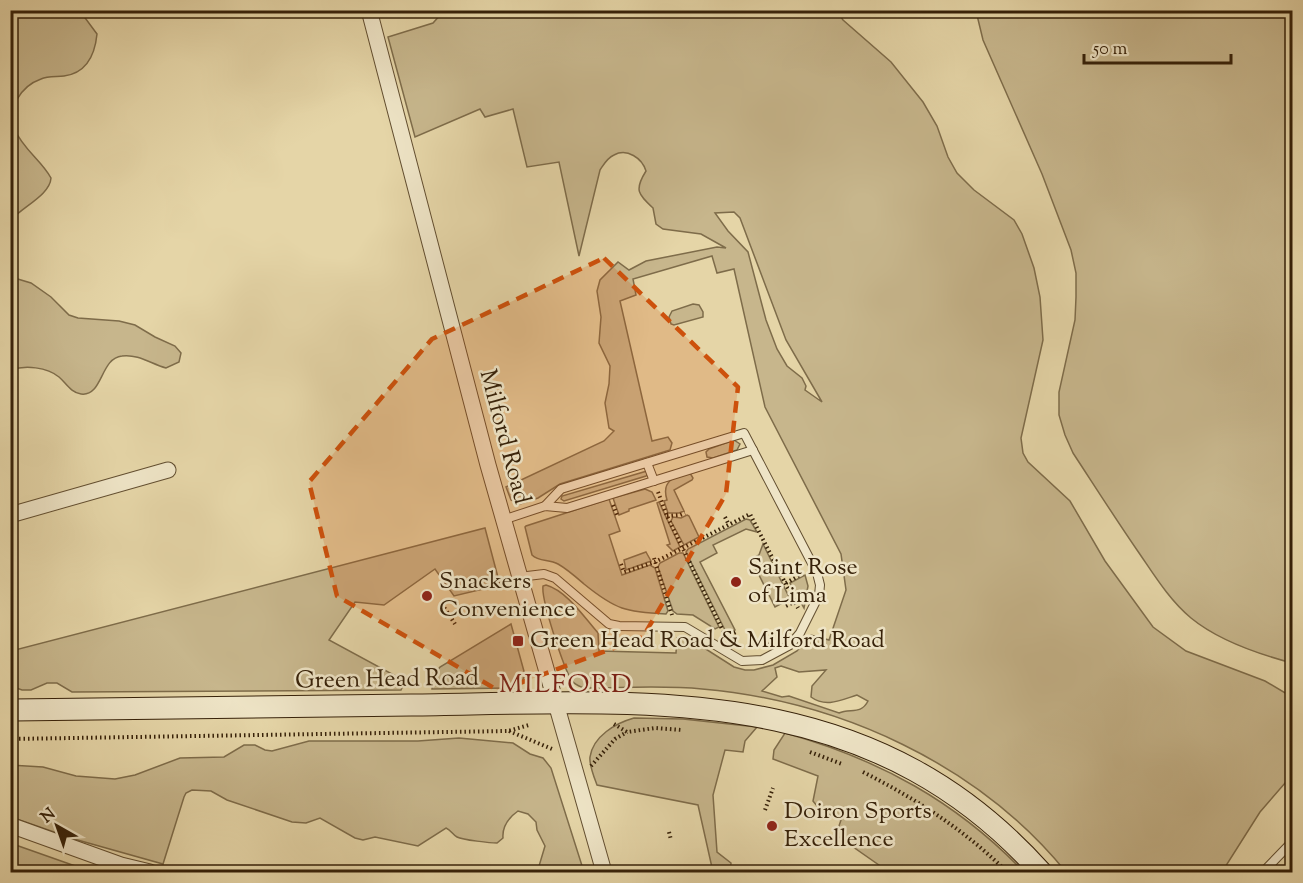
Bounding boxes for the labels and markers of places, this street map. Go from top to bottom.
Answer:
place label: Saint Rose of Lima [748,551,858,613]
place label: Snackers Convenience [439,565,575,627]
marker: Saint Rose of Lima [729,575,743,589]
marker: Snackers Convenience [420,589,434,603]
place label: Green Head Road & Milford Road [530,624,885,658]
marker: Green Head Road & Milford Road [511,634,525,648]
place label: Doiron Sports Excellence [784,795,932,857]
marker: Doiron Sports Excellence [765,819,779,833]

